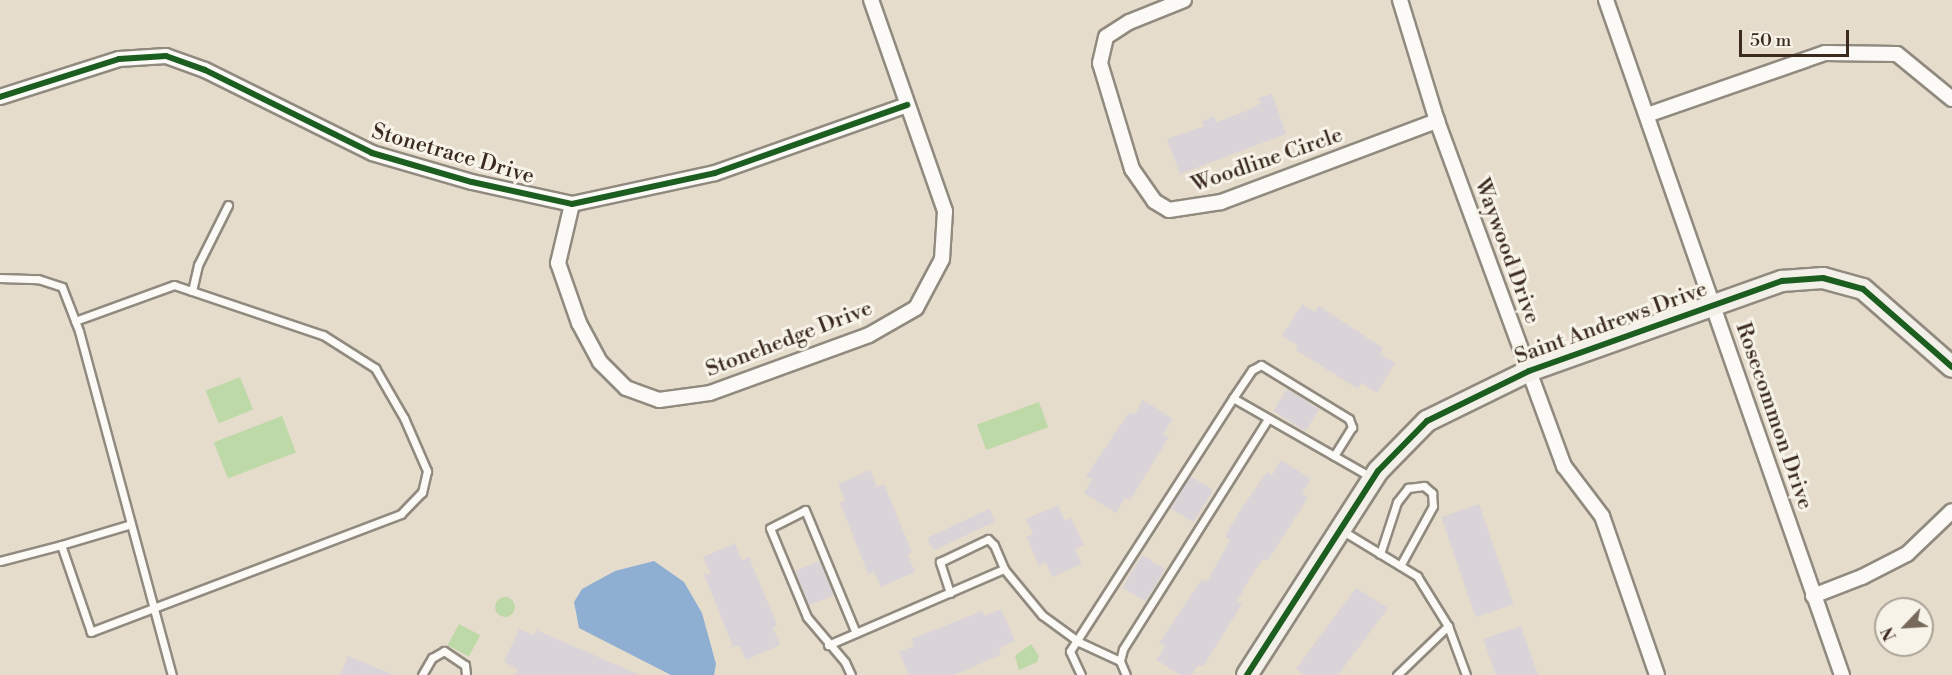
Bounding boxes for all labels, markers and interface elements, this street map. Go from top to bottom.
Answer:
scale bar [1742,18,1852,56]
text: 50 m [1750,29,1791,52]
street label: Stonetrace Drive [369,118,537,190]
street label: Woodline Circle [1188,122,1346,198]
street label: Waywood Drive [1468,175,1546,327]
street label: Saint Andrews Drive [1511,276,1711,370]
street label: Stonehedge Drive [702,295,876,383]
street label: Rosecommon Drive [1730,319,1818,513]
north arrow [1874,597,1934,657]
text: N [1878,624,1901,644]

